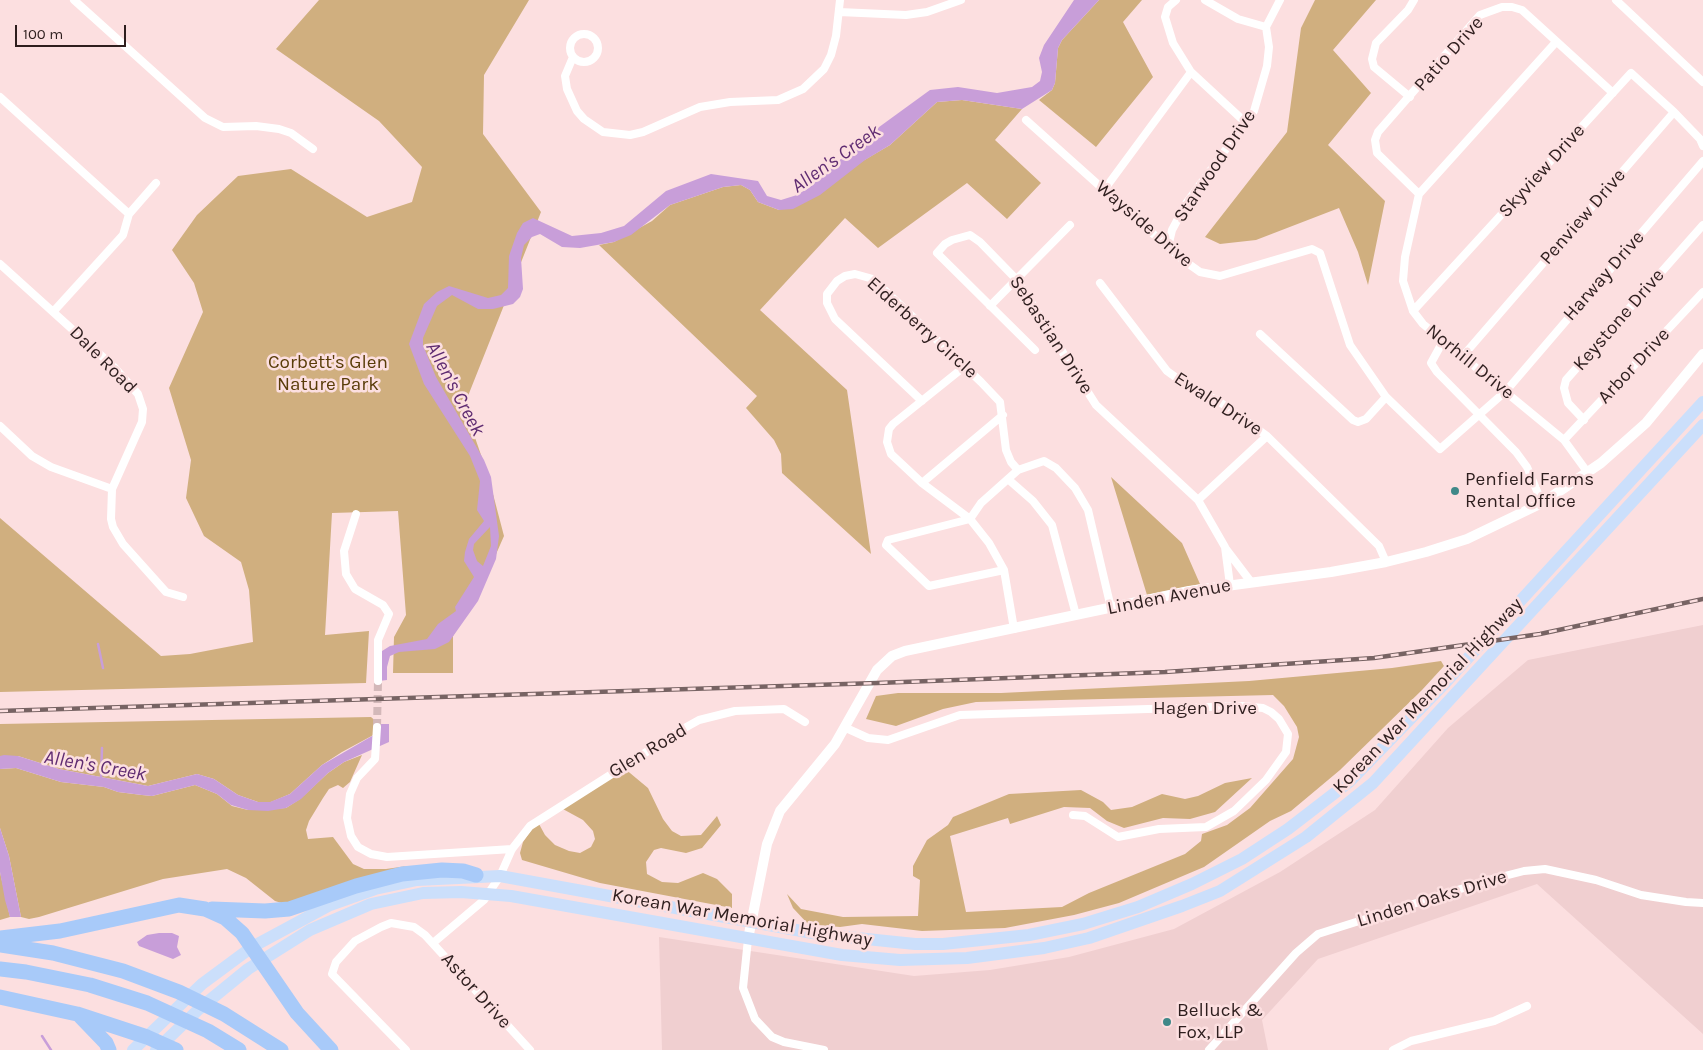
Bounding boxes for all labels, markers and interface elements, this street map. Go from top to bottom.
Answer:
street label: Patio Drive [1409,12,1489,96]
scale bar [18,15,129,47]
text: 100 m [23,25,63,43]
street label: Starwood Drive [1169,105,1261,227]
street label: Skyview Drive [1494,119,1590,223]
water label: Allen's Creek [787,120,885,198]
street label: Penview Drive [1535,164,1631,270]
street label: Wayside Drive [1091,176,1197,272]
street label: Harway Drive [1559,226,1649,326]
street label: Keystone Drive [1568,264,1670,376]
street label: Elderberry Circle [862,272,982,384]
street label: Sebastian Drive [1004,272,1098,398]
street label: Norhill Drive [1421,320,1519,404]
street label: Dale Road [64,321,142,399]
street label: Arbor Drive [1593,323,1675,409]
water label: Allen's Creek [420,338,490,440]
park label: Corbett's Glen Nature Park [268,352,388,396]
street label: Ewald Drive [1170,367,1266,441]
place label: Penfield Farms Rental Office [1465,469,1594,513]
marker: Penfield Farms Rental Office [1449,485,1461,497]
street label: Linden Avenue [1105,574,1233,620]
street label: Korean War Memorial Highway [1328,593,1528,799]
street label: Hagen Drive [1153,698,1257,720]
street label: Glen Road [605,719,691,783]
water label: Allen's Creek [42,745,148,787]
street label: Linden Oaks Drive [1354,865,1510,933]
street label: Korean War Memorial Highway [610,884,874,952]
street label: Astor Drive [436,948,516,1034]
place label: Belluck & Fox, LLP [1177,1000,1263,1044]
marker: Belluck & Fox, LLP [1161,1016,1173,1028]

